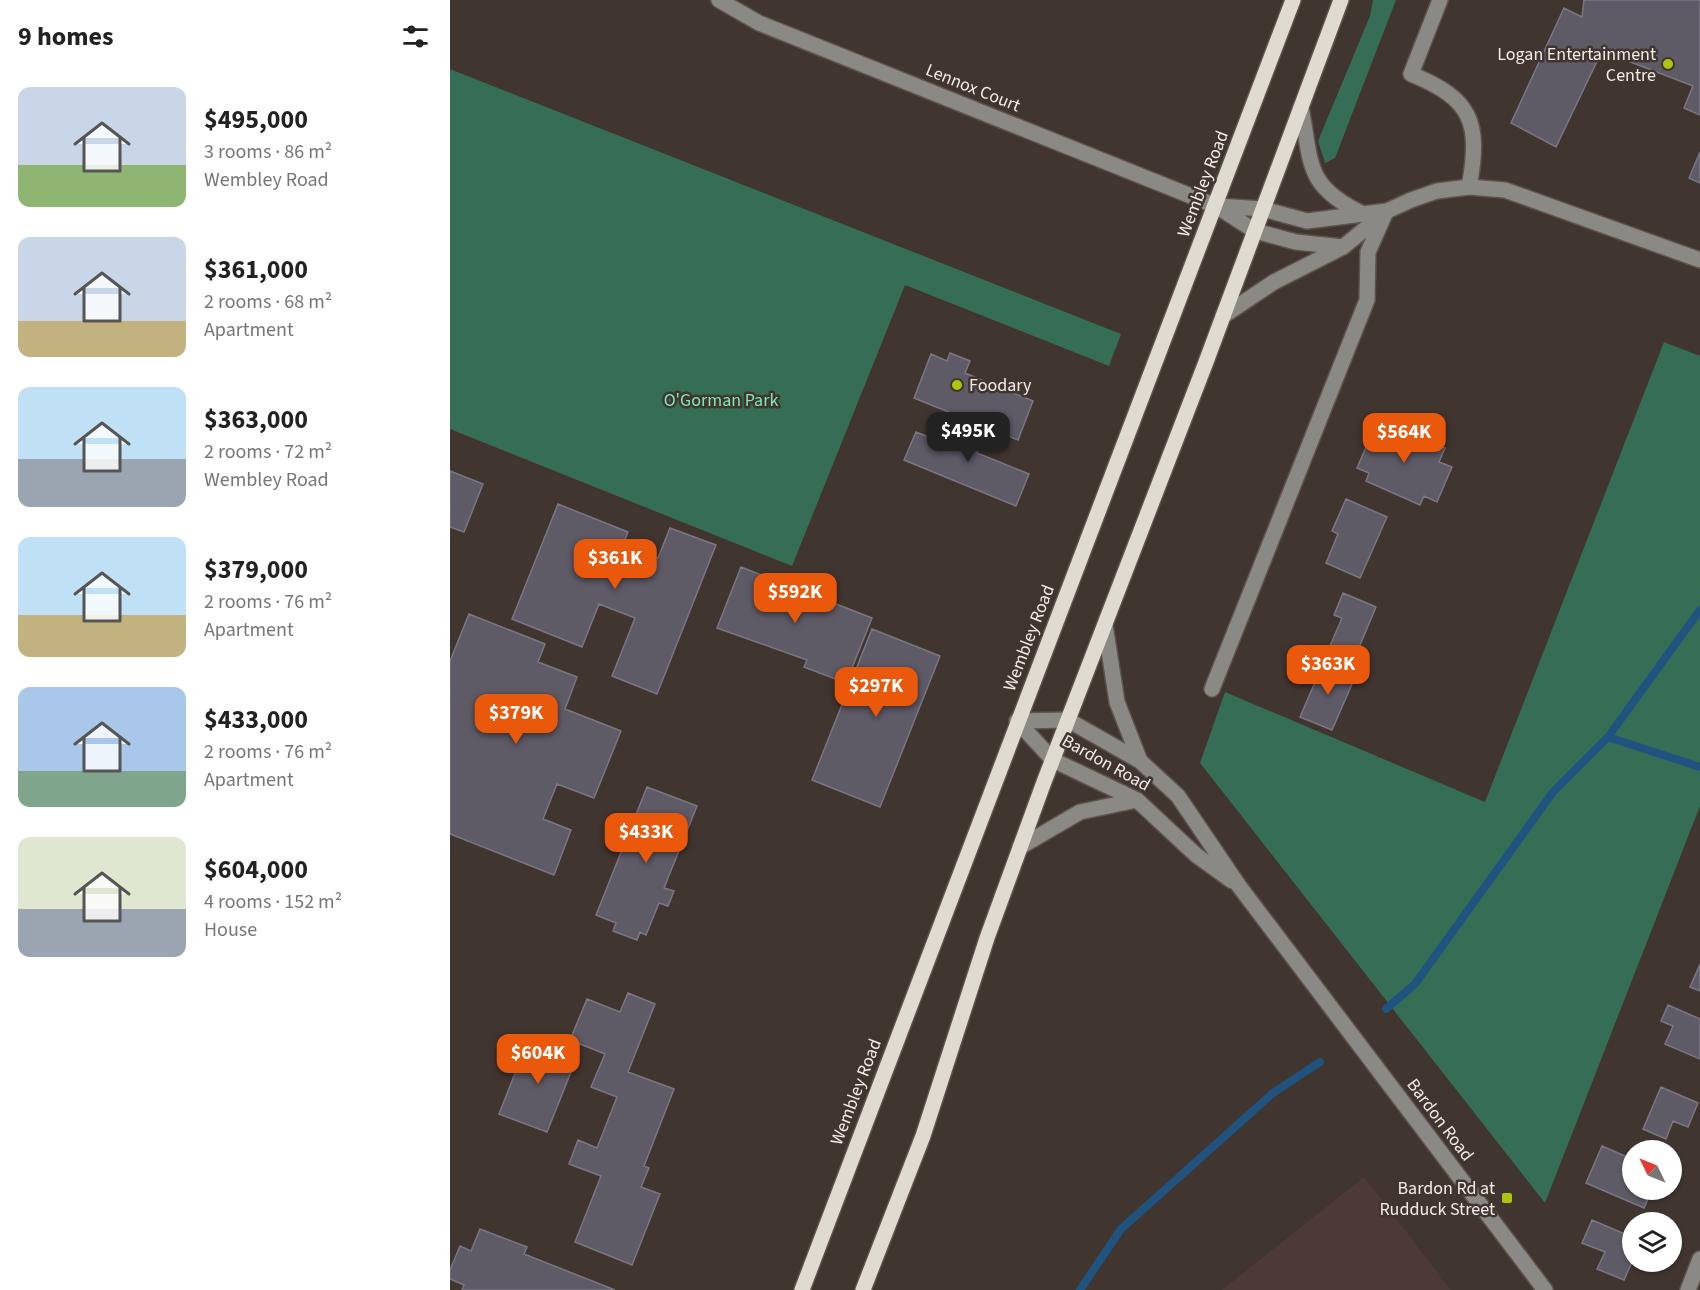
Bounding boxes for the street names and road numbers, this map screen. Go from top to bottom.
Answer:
street label: Lennox Court [922,58,1024,118]
street label: Wembley Road [1171,127,1235,241]
street label: Wembley Road [997,581,1061,695]
street label: Bardon Road [1057,728,1155,798]
street label: Wembley Road [824,1035,888,1149]
street label: Bardon Road [1401,1074,1479,1166]

